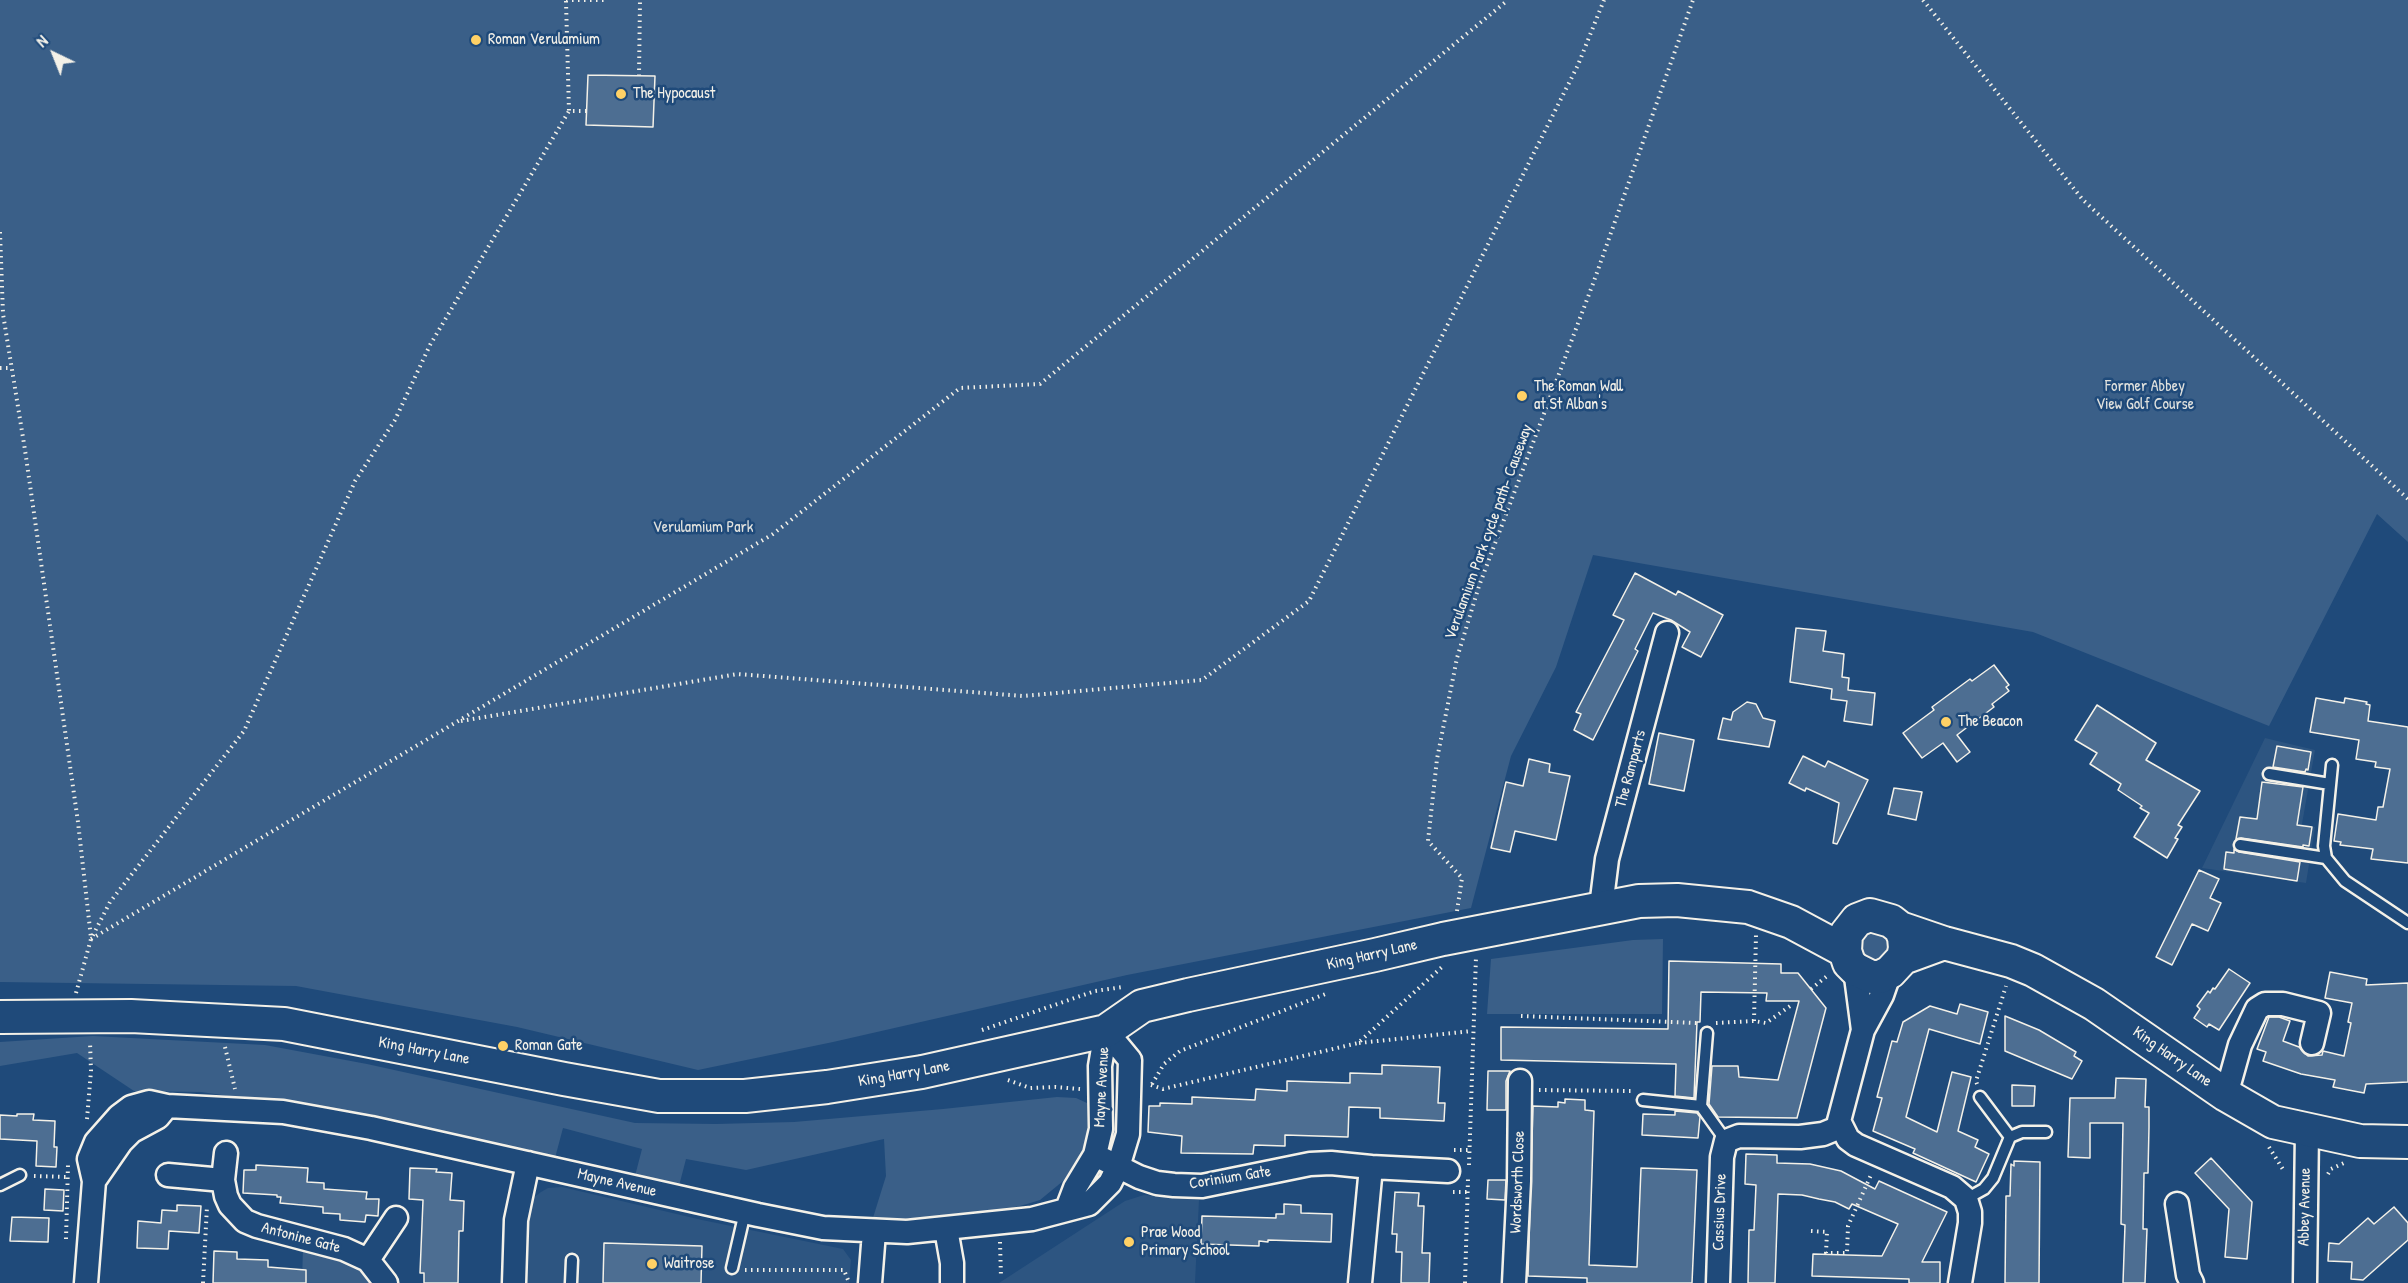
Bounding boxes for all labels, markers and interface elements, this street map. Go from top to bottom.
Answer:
north arrow [24,24,84,84]
text: N [31,30,52,52]
place label: Roman Verulamium [488,30,600,50]
marker: Roman Verulamium [469,33,483,47]
place label: The Hypocaust [633,84,715,104]
marker: The Hypocaust [614,87,628,101]
place label: The Roman Wall at St Alban's [1534,377,1623,415]
park label: Former Abbey View Golf Course [2096,377,2194,415]
marker: The Roman Wall at St Alban's [1515,389,1529,403]
street label: Verulamium Park cycle path- Causeway [1441,422,1537,642]
park label: Verulamium Park [653,518,753,538]
place label: The Beacon [1958,712,2023,732]
marker: The Beacon [1939,715,1953,729]
street label: The Ramparts [1611,728,1651,810]
street label: King Harry Lane [1325,935,1419,975]
street label: King Harry Lane [2129,1023,2215,1091]
street label: King Harry Lane [377,1033,471,1069]
place label: Roman Gate [515,1036,583,1056]
marker: Roman Gate [496,1039,510,1053]
street label: Mayne Avenue [1090,1046,1114,1128]
street label: King Harry Lane [857,1057,951,1091]
street label: Wordsworth Close [1507,1130,1529,1234]
street label: Corinium Gate [1188,1162,1272,1194]
street label: Mayne Avenue [576,1165,658,1201]
street label: Abbey Avenue [2295,1168,2315,1246]
street label: Cassius Drive [1709,1173,1731,1251]
street label: Antonine Gate [259,1218,343,1258]
place label: Prae Wood Primary School [1141,1223,1230,1261]
marker: Prae Wood Primary School [1122,1235,1136,1249]
place label: Waitrose [664,1254,714,1274]
marker: Waitrose [645,1257,659,1271]

